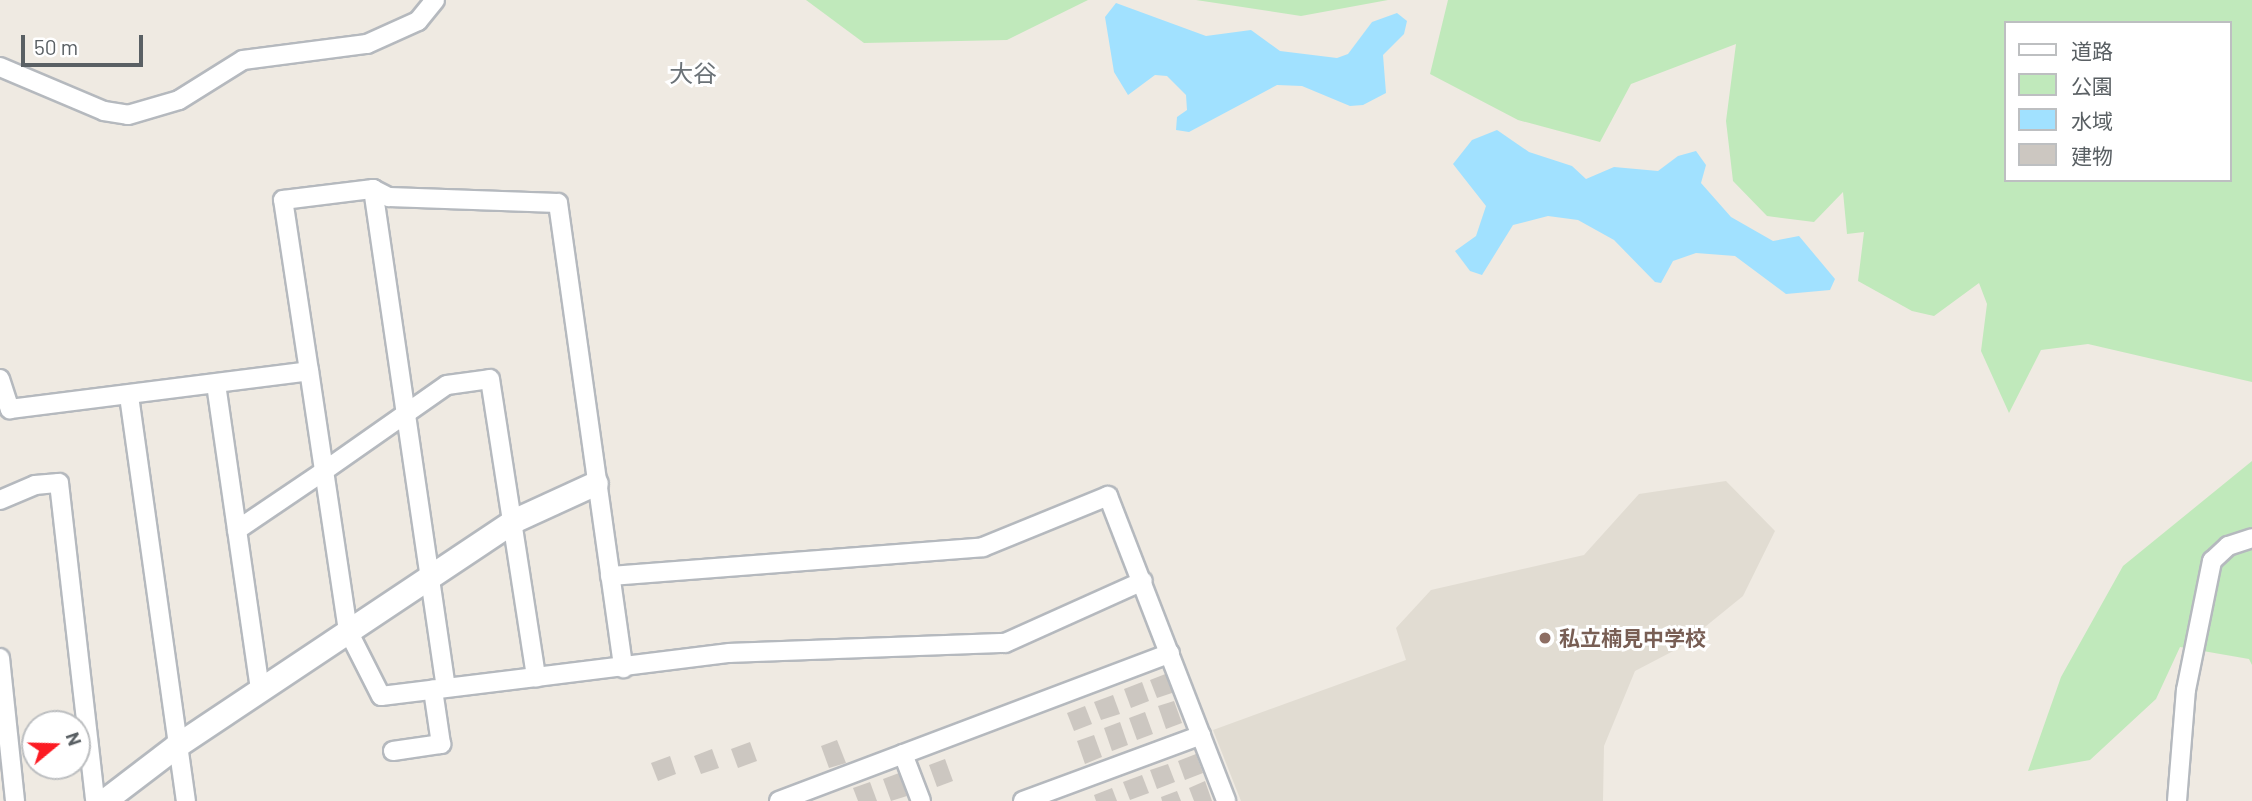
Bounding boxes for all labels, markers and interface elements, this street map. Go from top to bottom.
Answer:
scale bar [24,21,147,65]
legend [2004,21,2231,182]
text: 50 m [34,34,78,59]
text: 道路 [2071,38,2113,63]
district label: 大谷 [669,59,717,87]
text: 公園 [2071,73,2113,98]
text: 水域 [2071,108,2113,133]
text: 建物 [2071,143,2113,168]
place label: 私立楠見中学校 [1559,625,1706,651]
marker: 私立楠見中学校 [1537,630,1553,646]
north arrow [21,710,91,780]
text: N [62,729,87,748]

